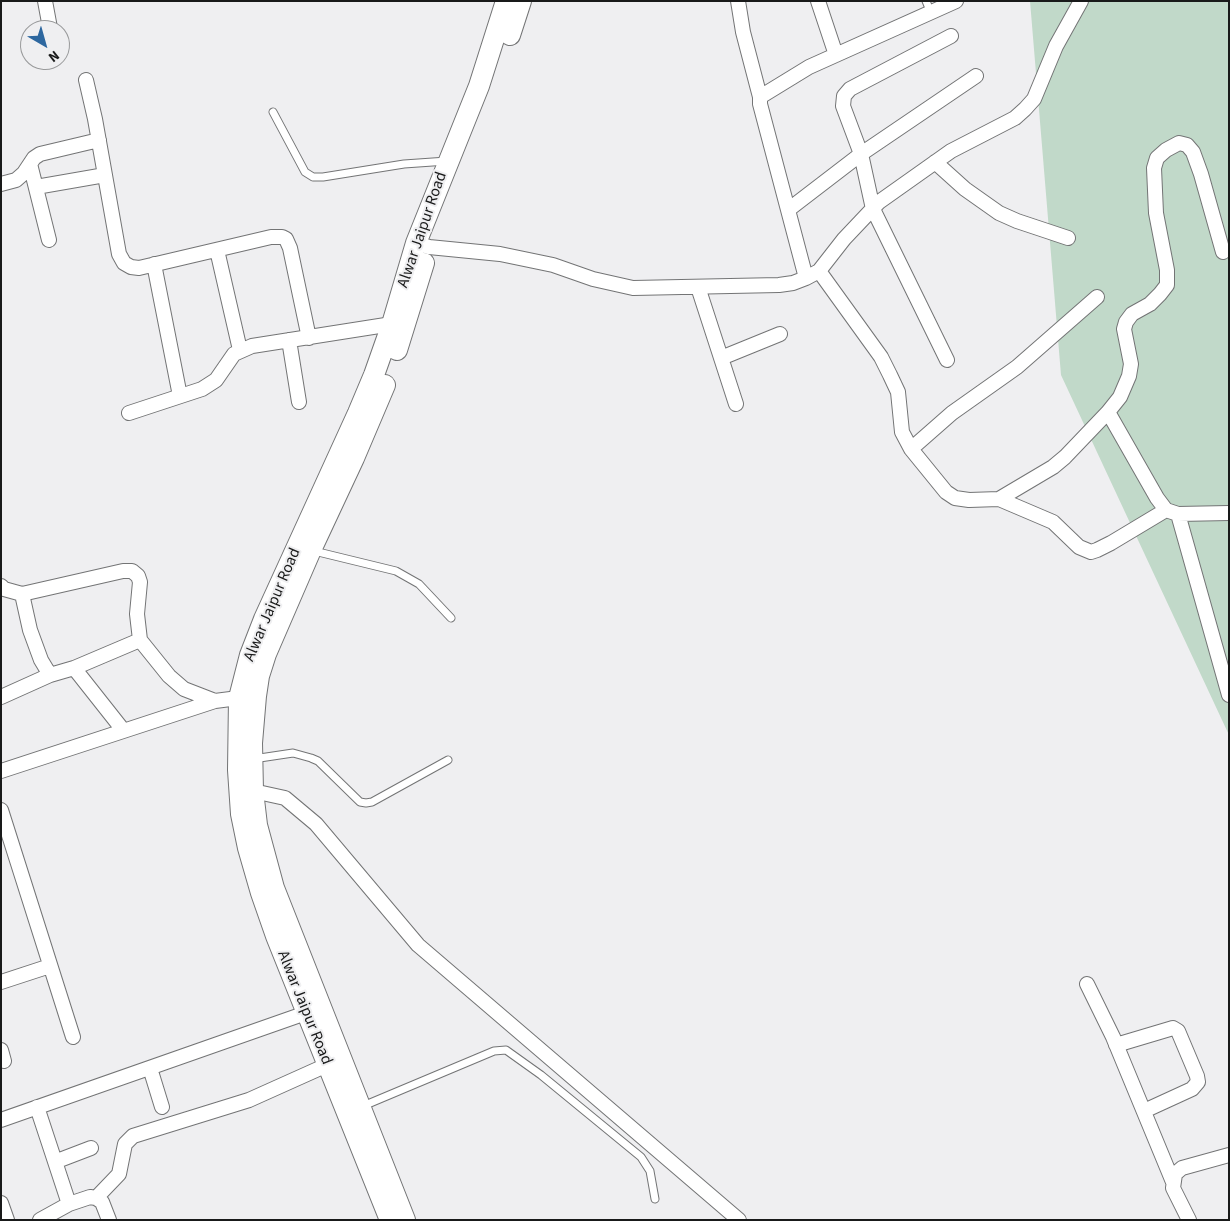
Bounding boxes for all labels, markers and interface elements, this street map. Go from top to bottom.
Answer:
north arrow [20,20,70,70]
text: N [44,45,63,67]
street label: Alwar Jaipur Road [394,170,452,290]
street label: Alwar Jaipur Road [240,545,306,665]
street label: Alwar Jaipur Road [272,948,336,1068]

